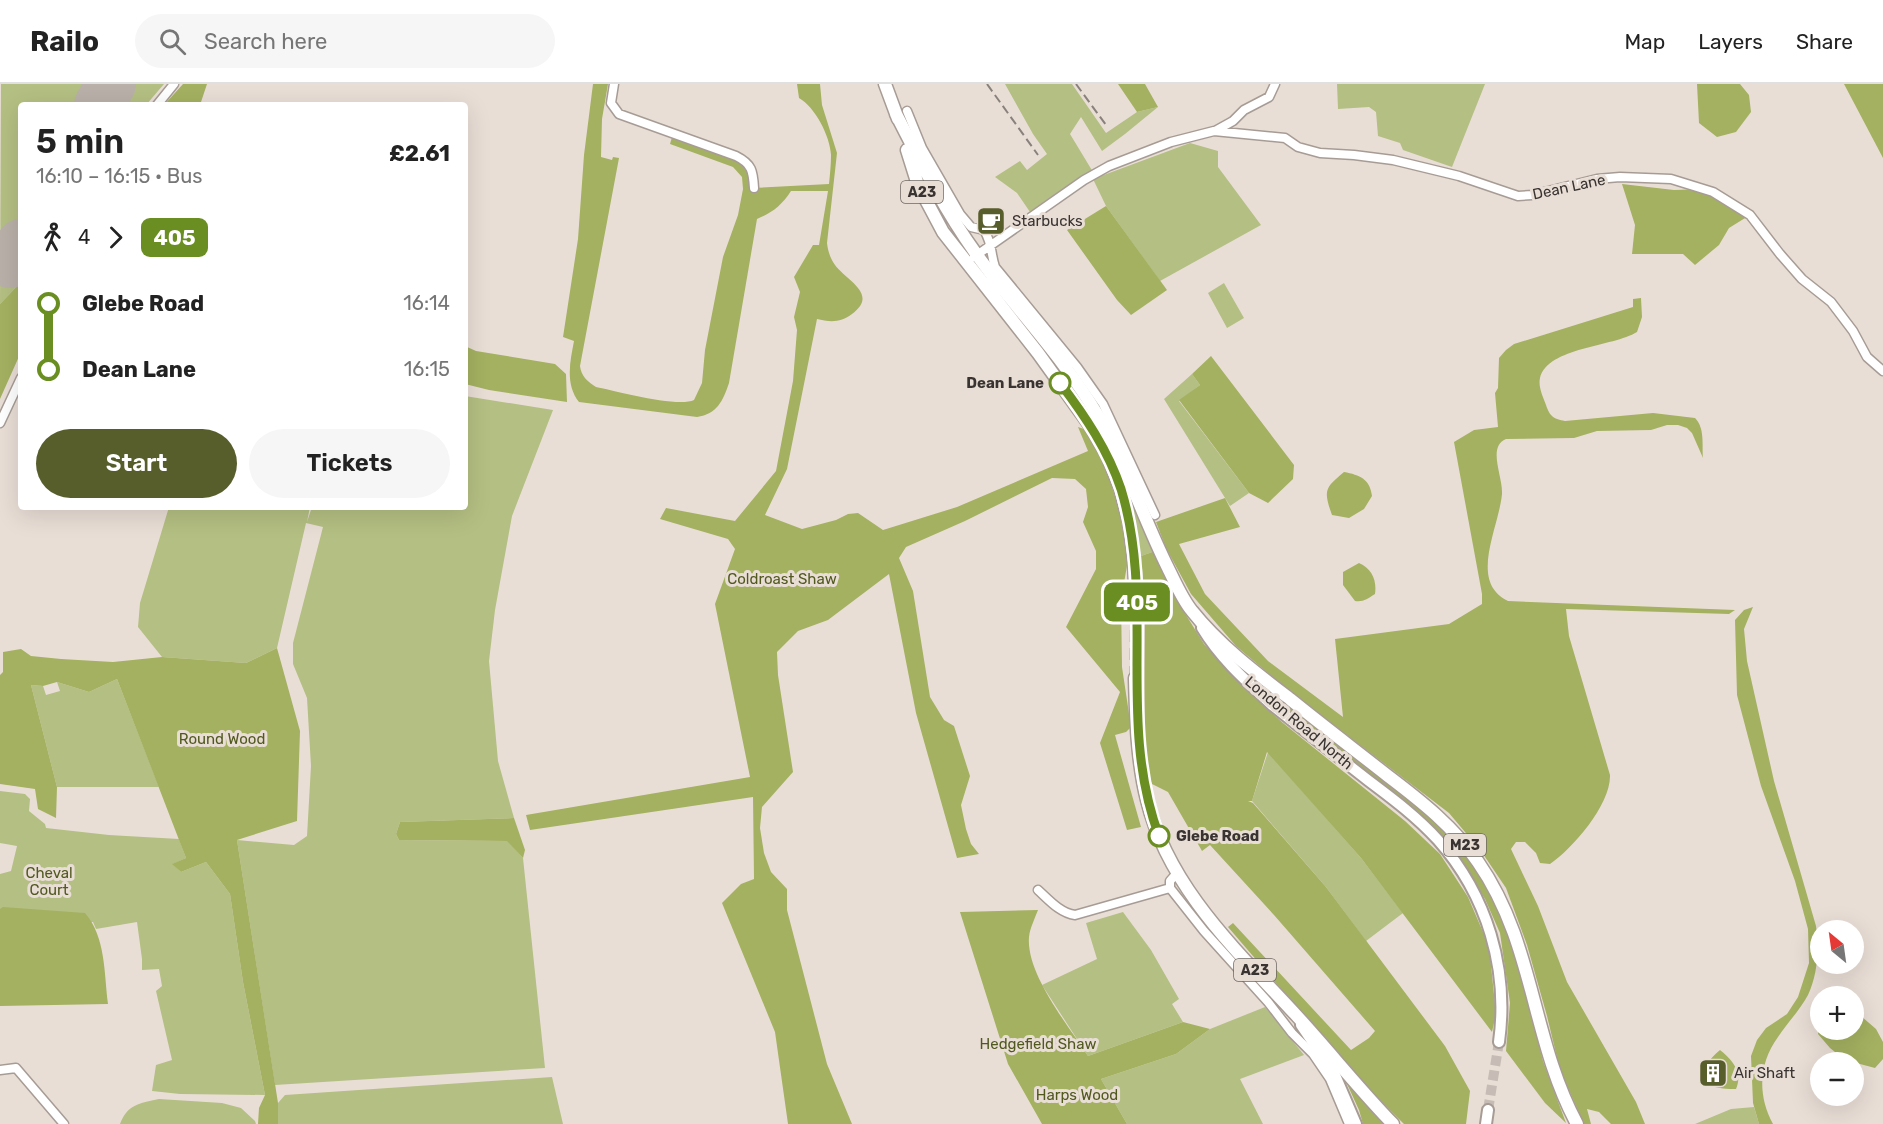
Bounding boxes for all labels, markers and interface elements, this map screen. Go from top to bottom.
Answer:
search box [135,14,555,68]
text: Railo [30,25,99,58]
icon: search [156,25,189,58]
text: Search here [204,28,327,55]
text: Map [1624,29,1665,54]
text: Layers [1698,29,1763,54]
text: Share [1796,29,1853,54]
text: 5 min [36,122,124,161]
text: £2.61 [389,140,450,167]
text: 16:10 – 16:15 · Bus [36,164,202,188]
street label: Dean Lane [1531,171,1607,203]
road number: A23 [901,181,943,203]
cafe icon: Starbucks [975,205,1007,237]
place label: Starbucks [1012,212,1083,230]
icon: walk [36,221,69,254]
icon: forward [99,221,132,254]
text: 4 [78,225,90,249]
text: 405 [153,225,196,250]
text: Glebe Road [82,290,204,317]
text: 16:14 [403,291,450,315]
text: Dean Lane [82,356,196,383]
text: 16:15 [404,357,450,381]
marker: Dean Lane [1049,372,1071,394]
place label: Dean Lane [966,374,1044,392]
button: Start [36,429,237,498]
button: Tickets [249,429,450,498]
park label: Coldroast Shaw [727,570,837,588]
line badge: 405 [1102,582,1172,622]
text: 405 [1116,590,1158,615]
street label: London Road North [1241,673,1357,773]
park label: Round Wood [179,730,265,748]
marker: Glebe Road [1148,825,1170,847]
place label: Glebe Road [1176,827,1259,845]
road number: M23 [1444,834,1486,856]
park label: Cheval Court [25,864,73,899]
north arrow [1810,920,1864,974]
map controls [1810,920,1864,1106]
road number: A23 [1234,959,1276,981]
button: + [1810,986,1864,1040]
park label: Hedgefield Shaw [980,1035,1096,1053]
button: − [1810,1052,1864,1106]
building icon: Air Shaft [1697,1057,1729,1089]
place label: Air Shaft [1734,1064,1795,1082]
park label: Harps Wood [1036,1086,1118,1104]

